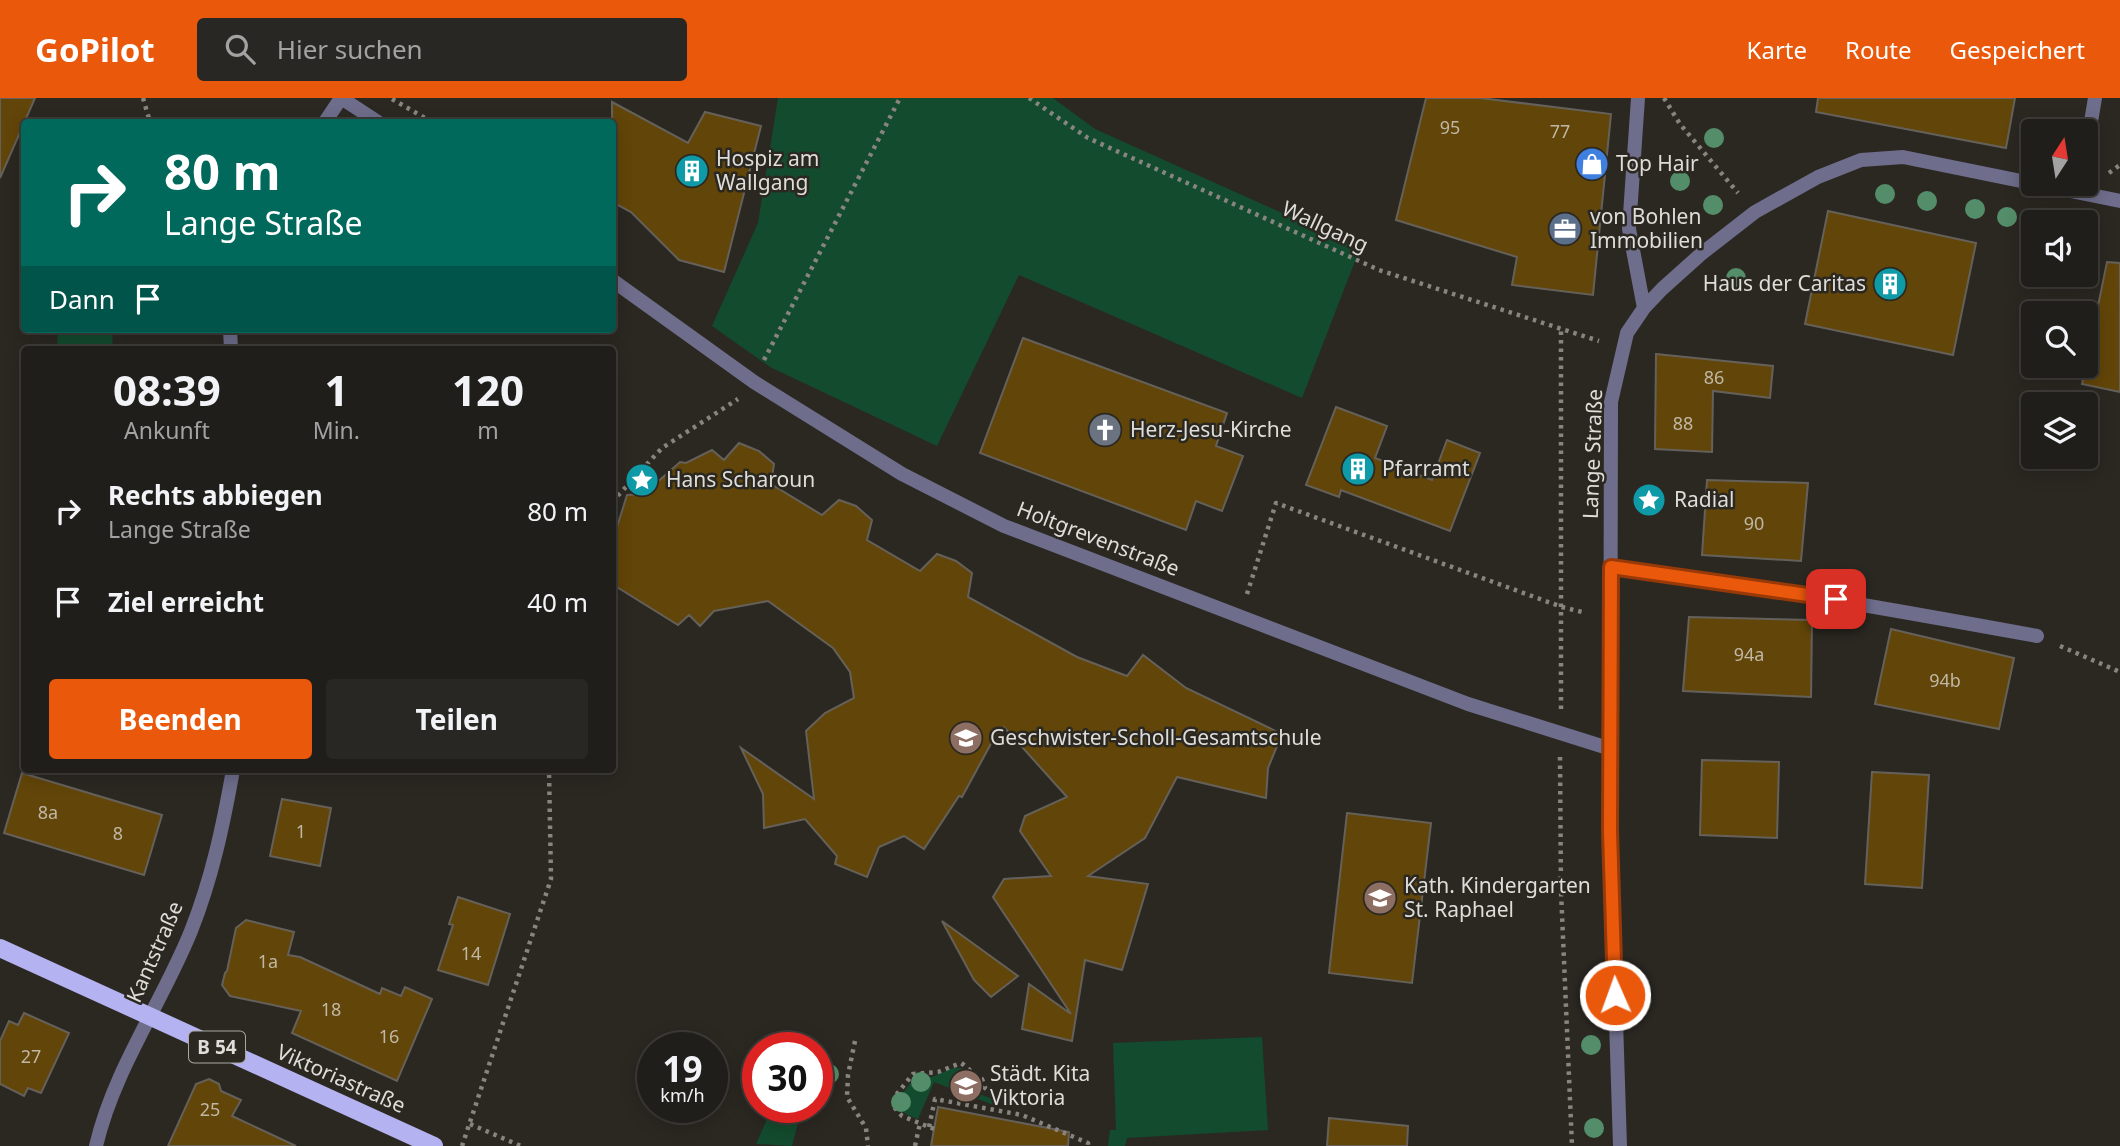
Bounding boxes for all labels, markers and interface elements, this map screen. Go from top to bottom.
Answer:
search box [197,18,687,81]
text: GoPilot [35,27,155,72]
icon: search [221,30,259,68]
text: Hier suchen [277,31,423,67]
text: Karte [1747,33,1807,66]
text: Route [1845,33,1912,66]
text: Gespeichert [1950,33,2085,66]
house number: 95 [1440,115,1460,139]
house number: 77 [1550,119,1570,143]
north arrow [2021,119,2098,196]
map controls [2021,119,2098,469]
text: 80 m [164,138,281,204]
place label: Hospiz am Wallgang [716,144,819,196]
shop icon: Top Hair [1573,145,1611,183]
icon: right [49,147,140,238]
place label: Top Hair [1616,149,1699,177]
building icon: Hospiz am Wallgang [673,152,711,190]
street label: Wallgang [1278,194,1373,258]
text: Lange Straße [164,201,362,244]
place label: von Bohlen Immobilien [1590,202,1703,254]
office icon: von Bohlen Immobilien [1546,210,1584,248]
button: sound [2021,210,2098,287]
building icon: Haus der Caritas [1871,265,1909,303]
place label: Haus der Caritas [1703,269,1866,297]
icon: arrive [129,280,167,318]
text: Dann [49,281,115,317]
button: search [2021,301,2098,378]
text: 08:39 [113,361,221,418]
text: 1 [324,361,348,418]
text: 120 [452,361,524,418]
house number: 86 [1704,365,1724,389]
street label: Lange Straße [1576,388,1608,520]
button: layers [2021,392,2098,469]
church icon: Herz-Jesu-Kirche [1086,411,1124,449]
house number: 88 [1673,411,1693,435]
text: Ankunft [124,414,210,446]
text: Min. [313,414,360,446]
text: m [477,414,499,446]
place label: Herz-Jesu-Kirche [1130,415,1292,443]
building icon: Pfarramt [1339,450,1377,488]
place label: Pfarramt [1382,454,1470,482]
place icon: Hans Scharoun [623,461,661,499]
place label: Hans Scharoun [666,465,815,493]
text: Rechts abbiegen [108,477,323,513]
place icon: Radial [1630,481,1668,519]
place label: Radial [1674,485,1734,513]
icon: right [49,492,87,530]
text: 80 m [527,493,588,529]
street label: Holtgrevenstraße [1013,494,1184,582]
house number: 90 [1744,511,1764,535]
text: Lange Straße [108,513,251,545]
pin [1806,569,1866,629]
icon: arrive [1817,580,1855,618]
icon: arrive [49,583,87,621]
text: Ziel erreicht [108,584,264,620]
text: 40 m [527,584,588,620]
house number: 94a [1734,642,1764,666]
house number: 94b [1929,668,1961,692]
button: Beenden [49,679,312,759]
button: Teilen [326,679,588,759]
school or university icon: Geschwister-Scholl-Gesamtschule [947,719,985,757]
place label: Geschwister-Scholl-Gesamtschule [990,723,1322,751]
house number: 8a [38,800,58,824]
house number: 1 [296,819,306,843]
house number: 8 [113,821,123,845]
place label: Kath. Kindergarten St. Raphael [1404,871,1591,923]
school or university icon: Kath. Kindergarten St. Raphael [1361,879,1399,917]
street label: Kantstraße [119,897,189,1007]
house number: 14 [461,941,481,965]
house number: 1a [258,949,278,973]
position arrow [1578,958,1652,1032]
house number: 18 [321,997,341,1021]
house number: 16 [379,1024,399,1048]
road number: B 54 [189,1032,245,1063]
speed limit sign: 30 [742,1032,833,1123]
street label: Viktoriastraße [273,1037,410,1119]
house number: 27 [21,1044,41,1068]
text: 19 [662,1045,703,1092]
place label: Städt. Kita Viktoria [990,1059,1090,1111]
school or university icon: Städt. Kita Viktoria [947,1067,985,1105]
text: km/h [660,1083,705,1107]
house number: 25 [200,1097,220,1121]

